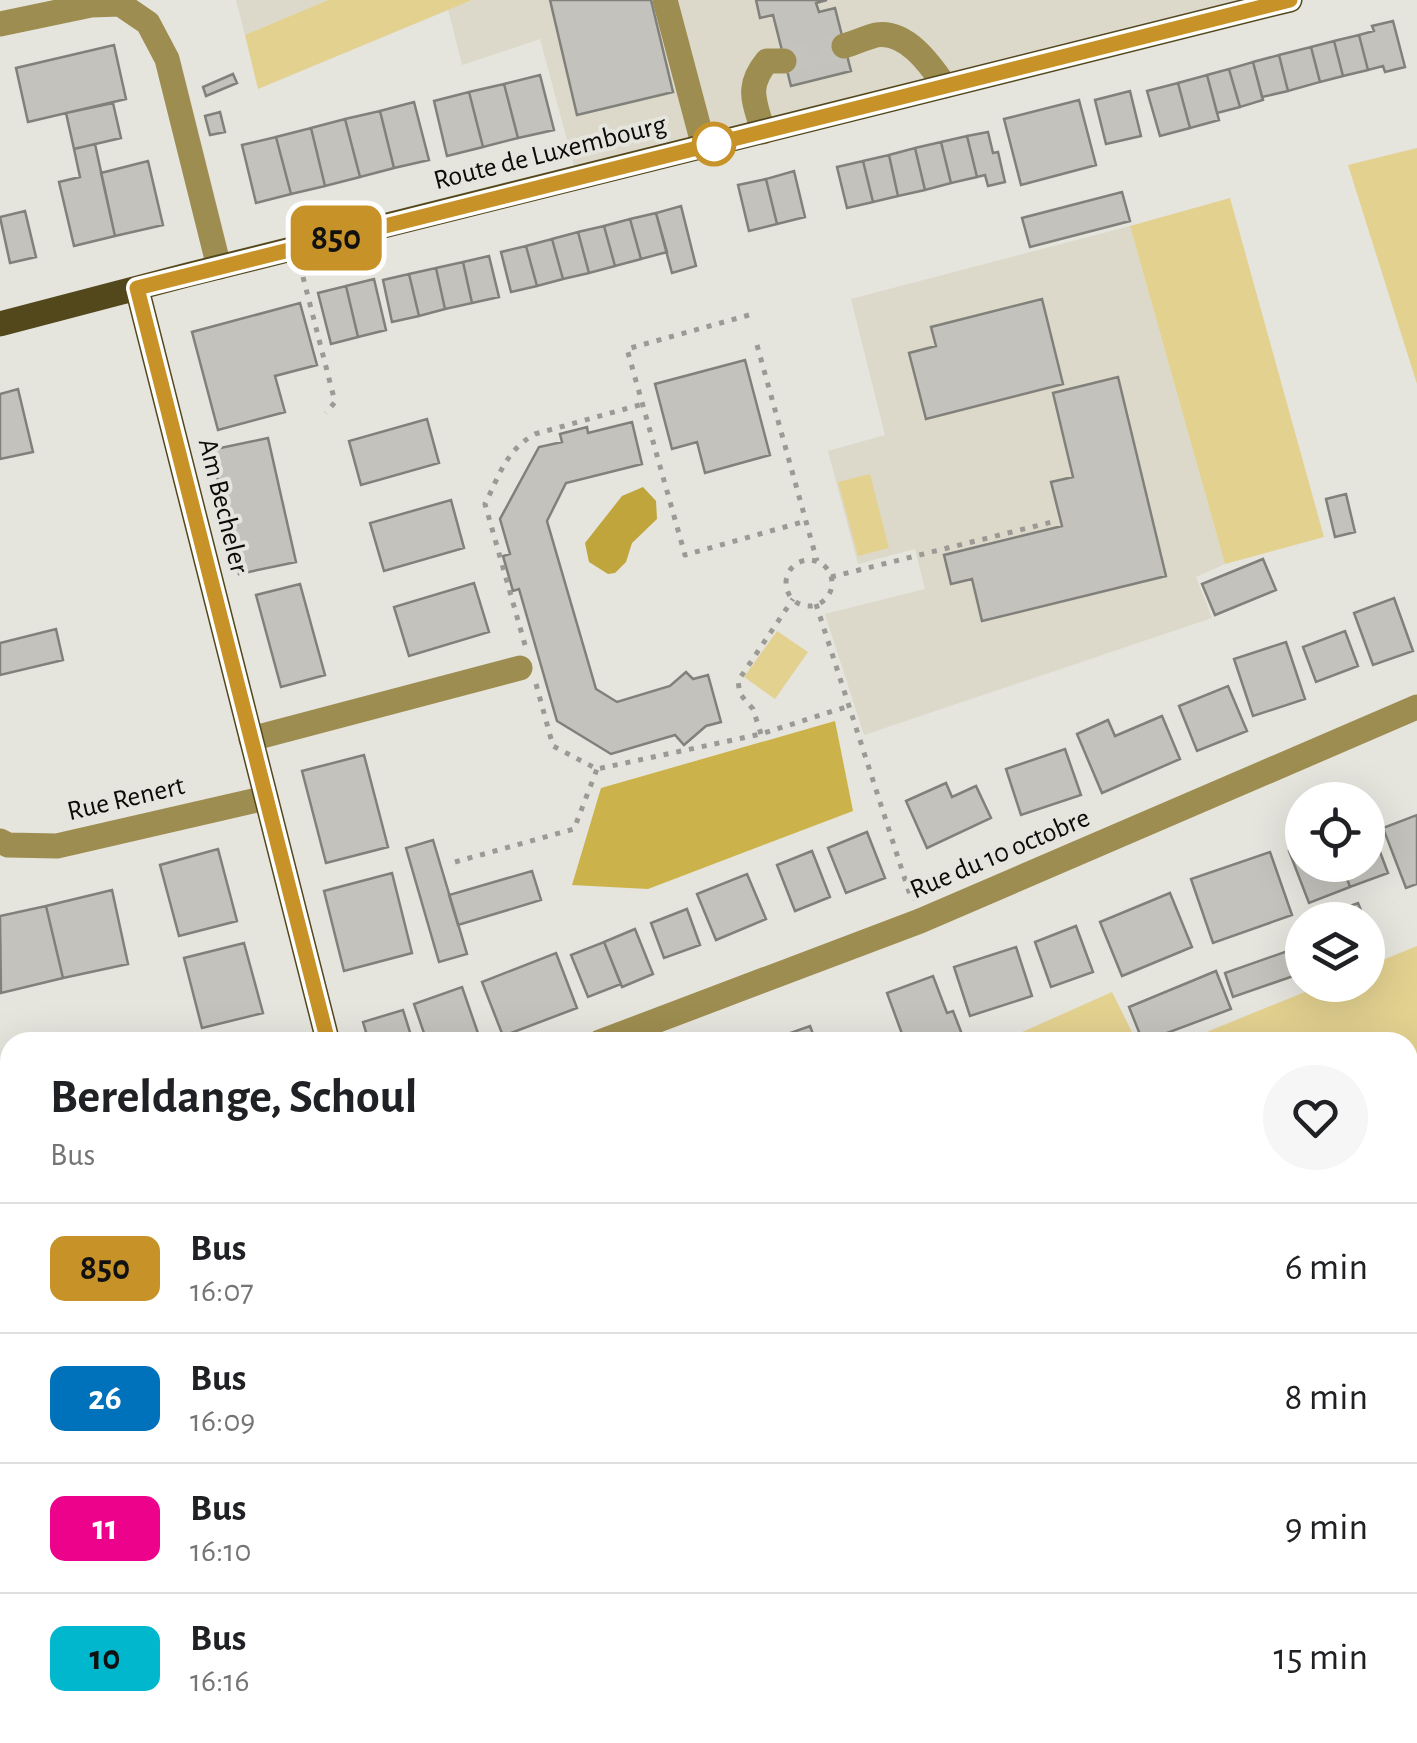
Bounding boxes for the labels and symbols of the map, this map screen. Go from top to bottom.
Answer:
street label: Route de Luxembourg [431,110,669,195]
unlabelled marker [693,123,735,165]
line badge: 850 [278,206,394,270]
street label: Am Becheler [193,436,253,576]
street label: Rue Renert [65,772,187,826]
street label: Rue du 10 octobre [906,804,1094,904]

